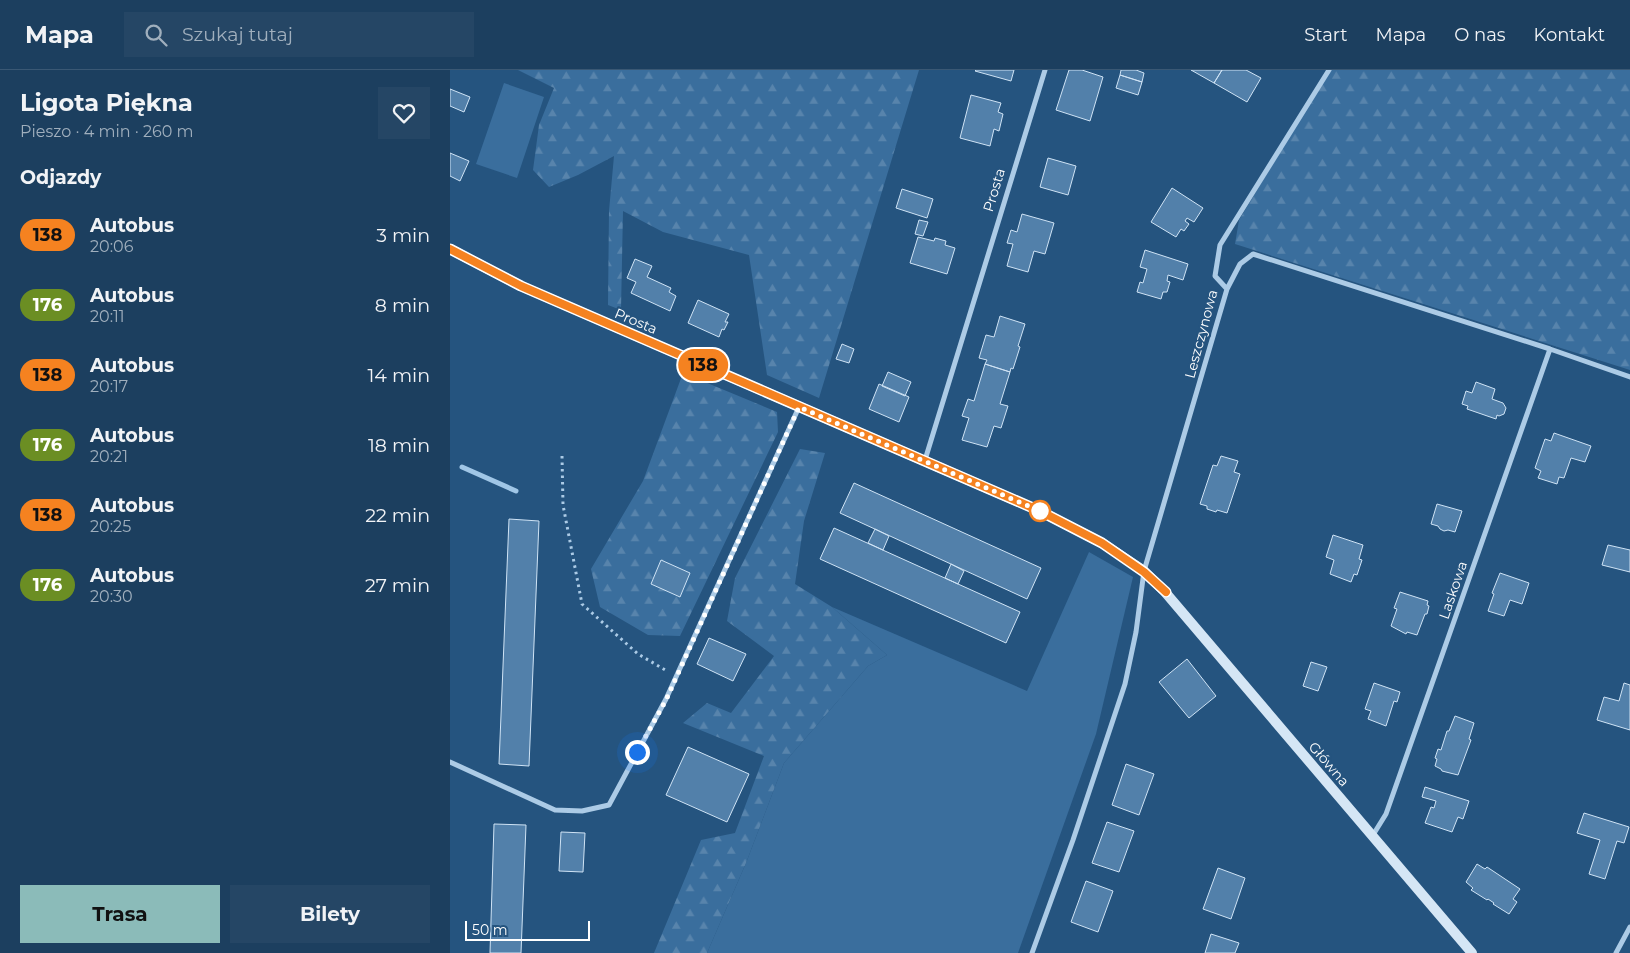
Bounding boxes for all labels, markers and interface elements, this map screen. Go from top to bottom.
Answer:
search box [124,12,474,57]
text: Mapa [25,20,94,49]
icon: search [142,21,170,49]
text: Szukaj tutaj [182,23,293,46]
text: Start [1304,24,1348,46]
text: Mapa [1376,24,1426,46]
text: O nas [1454,24,1506,46]
text: Kontakt [1534,24,1605,46]
button: heart [378,87,430,139]
text: Ligota Piękna [20,88,193,117]
text: Pieszo · 4 min · 260 m [20,122,194,141]
text: Odjazdy [20,166,101,189]
street label: Prosta [979,166,1009,214]
text: Autobus [90,214,174,237]
text: 138 [33,224,62,246]
text: 3 min [376,224,430,247]
text: 20:06 [90,237,133,256]
text: Autobus [90,284,174,307]
street label: Leszczynowa [1181,288,1221,380]
text: 176 [33,294,62,316]
text: 8 min [375,294,430,317]
street label: Prosta [612,304,660,338]
text: 20:11 [90,307,125,326]
line badge: 138 [674,349,732,381]
text: Autobus [90,354,174,377]
text: 138 [688,354,718,376]
text: 138 [33,364,62,386]
text: 14 min [367,364,430,387]
text: 20:17 [90,377,128,396]
text: Autobus [90,424,174,447]
text: 176 [33,434,62,456]
text: 18 min [368,434,430,457]
text: 20:21 [90,447,128,466]
text: Autobus [90,494,174,517]
unlabelled marker [1029,500,1051,522]
text: 138 [33,504,62,526]
text: 22 min [365,504,430,527]
text: 20:25 [90,517,131,536]
street label: Laskowa [1435,559,1471,621]
text: Autobus [90,564,174,587]
text: 176 [33,574,62,596]
text: 27 min [365,574,430,597]
text: 20:30 [90,587,133,606]
street label: Główna [1305,738,1353,790]
your location [625,740,650,765]
button: Trasa [20,885,220,943]
button: Bilety [230,885,430,943]
scale bar [465,918,590,941]
text: 50 m [472,921,508,939]

